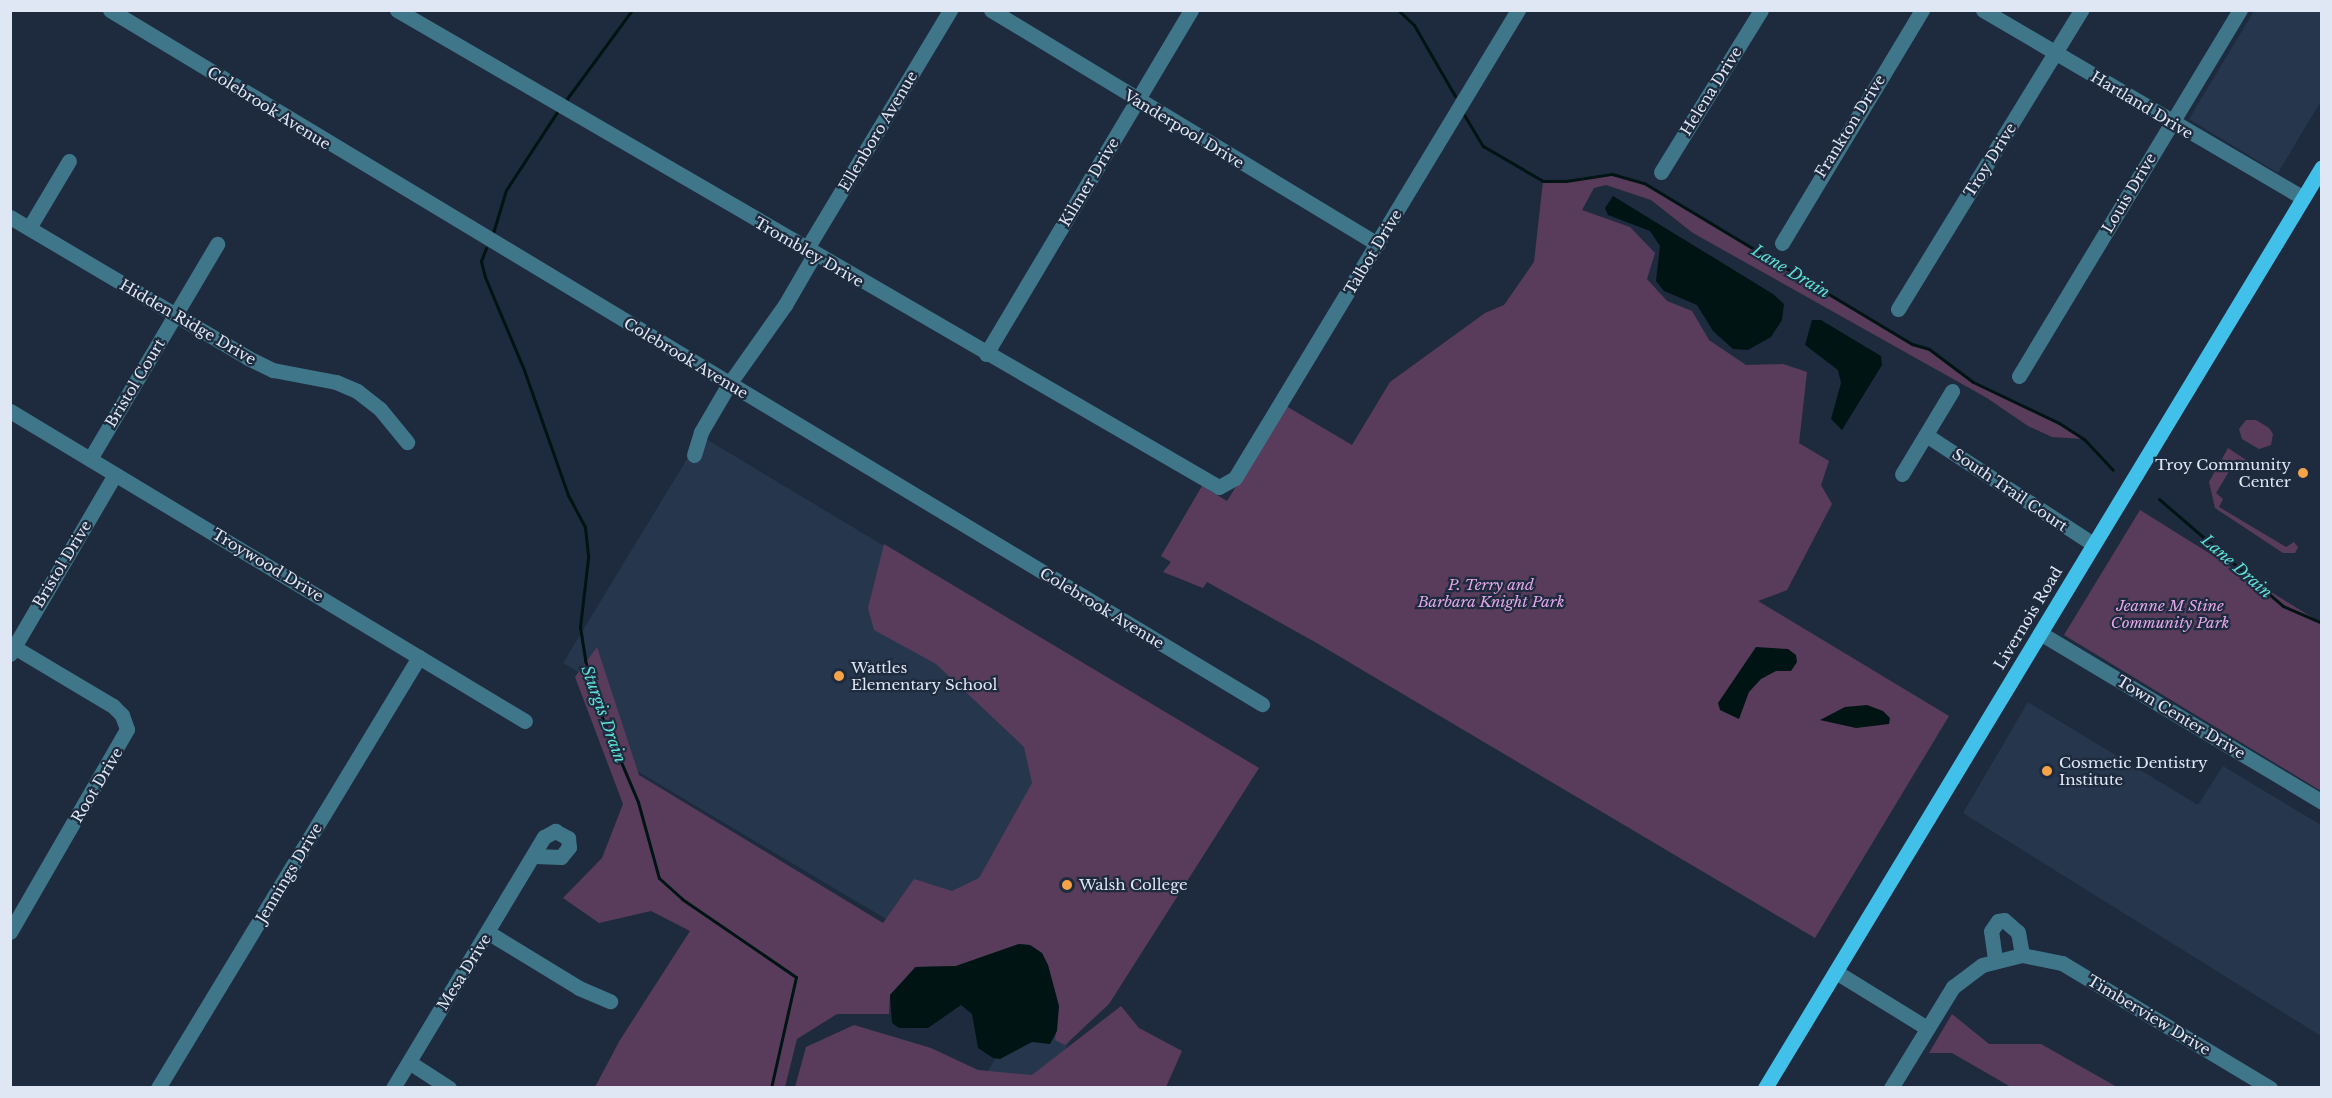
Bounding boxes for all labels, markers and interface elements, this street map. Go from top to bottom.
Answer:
street label: Helena Drive [1677,43,1745,139]
street label: Colebrook Avenue [204,63,334,153]
street label: Ellenboro Avenue [835,67,921,195]
street label: Hartland Drive [2088,67,2196,143]
street label: Frankton Drive [1811,71,1889,181]
street label: Vanderpool Drive [1121,86,1247,172]
street label: Troy Drive [1960,120,2020,200]
street label: Kilmer Drive [1055,134,1123,230]
street label: Louis Drive [2098,150,2160,236]
street label: Talbot Drive [1341,206,1405,298]
street label: Trombley Drive [751,213,867,291]
water label: Lane Drain [1749,240,1833,302]
street label: Hidden Ridge Drive [117,276,259,368]
street label: Colebrook Avenue [620,314,752,402]
street label: Bristol Court [102,336,168,430]
street label: South Trail Court [1949,445,2071,535]
place label: Troy Community Center [2155,455,2291,490]
marker: Troy Community Center [2296,466,2310,480]
street label: Bristol Drive [29,517,95,611]
street label: Troywood Drive [209,525,327,605]
water label: Lane Drain [2198,530,2276,602]
street label: Livernois Road [1990,563,2066,673]
street label: Colebrook Avenue [1036,564,1168,652]
park label: P. Terry and Barbara Knight Park [1417,575,1565,610]
park label: Jeanne M Stine Community Park [2111,596,2229,631]
place label: Wattles Elementary School [851,658,998,693]
water label: Sturgis Drain [578,663,630,765]
marker: Wattles Elementary School [832,669,846,683]
street label: Town Center Drive [2113,671,2249,763]
street label: Root Drive [68,744,126,826]
place label: Cosmetic Dentistry Institute [2059,753,2208,788]
marker: Cosmetic Dentistry Institute [2040,764,2054,778]
street label: Jennings Drive [252,820,326,926]
place label: Walsh College [1079,876,1188,894]
marker: Walsh College [1060,878,1074,892]
street label: Mesa Drive [433,930,495,1014]
street label: Timberview Drive [2084,971,2214,1059]

